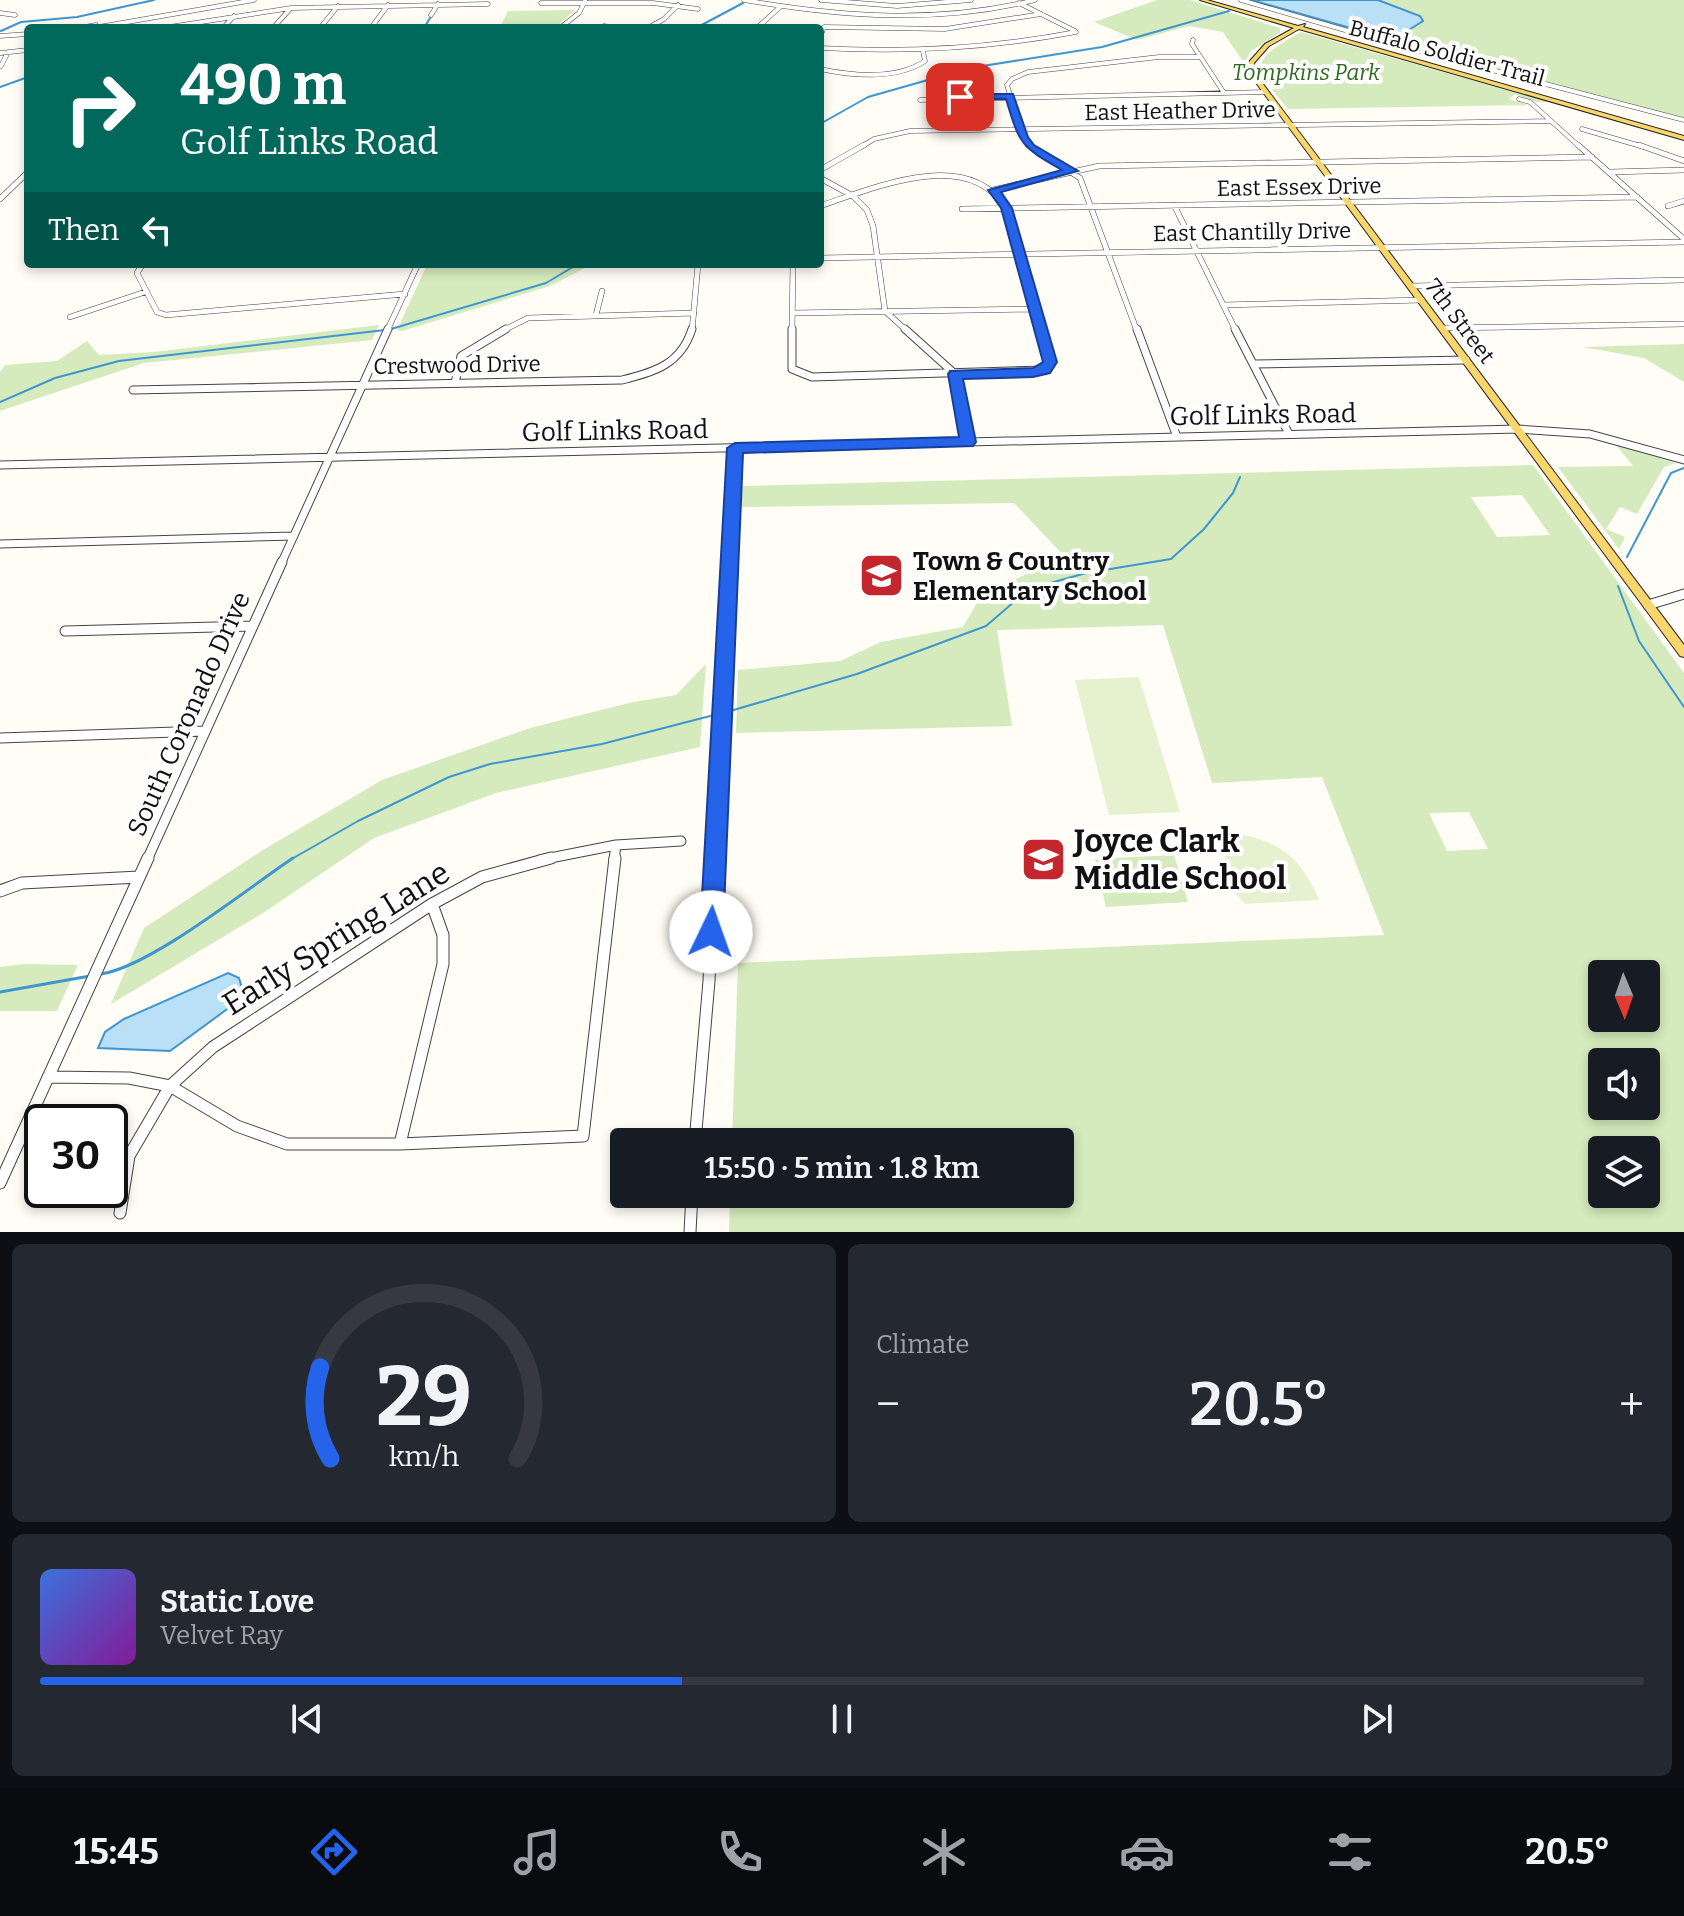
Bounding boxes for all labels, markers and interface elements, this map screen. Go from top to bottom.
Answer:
street label: Buffalo Soldier Trail [1346,14,1548,92]
text: 490 m [180,52,346,119]
icon: right [48,56,152,160]
park label: Tompkins Park [1232,59,1381,86]
pin [926,63,994,131]
icon: arrive [938,75,982,119]
street label: East Heather Drive [1084,96,1276,126]
text: Golf Links Road [180,120,438,164]
street label: East Essex Drive [1216,172,1382,202]
icon: left [135,208,179,252]
text: Then [48,212,119,248]
street label: East Chantilly Drive [1153,217,1351,247]
street label: 7th Street [1419,273,1501,369]
street label: Crestwood Drive [373,350,541,380]
street label: Golf Links Road [1169,398,1357,432]
street label: Golf Links Road [521,414,709,448]
place label: Town & Country Elementary School [913,546,1147,607]
school or university icon: Town & Country Elementary School [858,552,906,600]
street label: South Coronado Drive [121,587,257,841]
place label: Joyce Clark Middle School [1072,822,1287,897]
school or university icon: Joyce Clark Middle School [1019,835,1067,883]
street label: Early Spring Lane [216,853,456,1023]
position arrow [669,890,753,974]
north arrow [1588,960,1660,1032]
map controls [1588,960,1660,1208]
button: sound [1588,1048,1660,1120]
speed limit sign: 30 [24,1104,128,1208]
button: layers [1588,1136,1660,1208]
text: 15:50 · 5 min · 1.8 km [704,1150,980,1186]
text: Climate [876,1329,970,1360]
text: 29 [376,1347,472,1447]
text: 20.5° [1189,1369,1330,1441]
text: − [876,1378,900,1431]
text: + [1619,1378,1644,1431]
text: km/h [389,1439,460,1474]
text: Static Love [160,1584,314,1620]
text: Velvet Ray [160,1620,283,1651]
icon: previous [285,1697,329,1741]
icon: pause [820,1697,864,1741]
icon: next [1355,1697,1399,1741]
icon: directions [306,1824,362,1880]
icon: music [509,1824,565,1880]
icon: phone [712,1824,768,1880]
icon: climate [916,1824,972,1880]
icon: car [1119,1824,1175,1880]
icon: filters [1322,1824,1378,1880]
text: 15:45 [74,1830,159,1874]
text: 20.5° [1525,1830,1610,1874]

